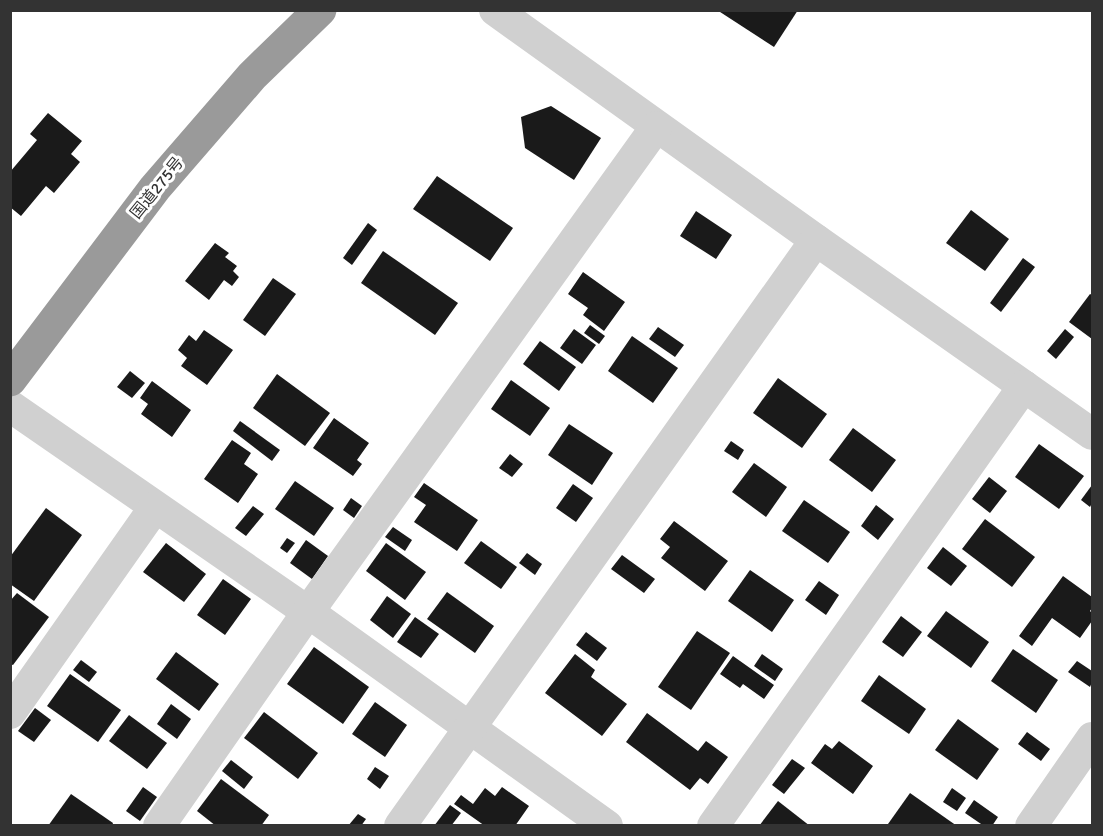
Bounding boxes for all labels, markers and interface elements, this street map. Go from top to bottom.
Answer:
street label: 国道275号 [126,153,188,223]

